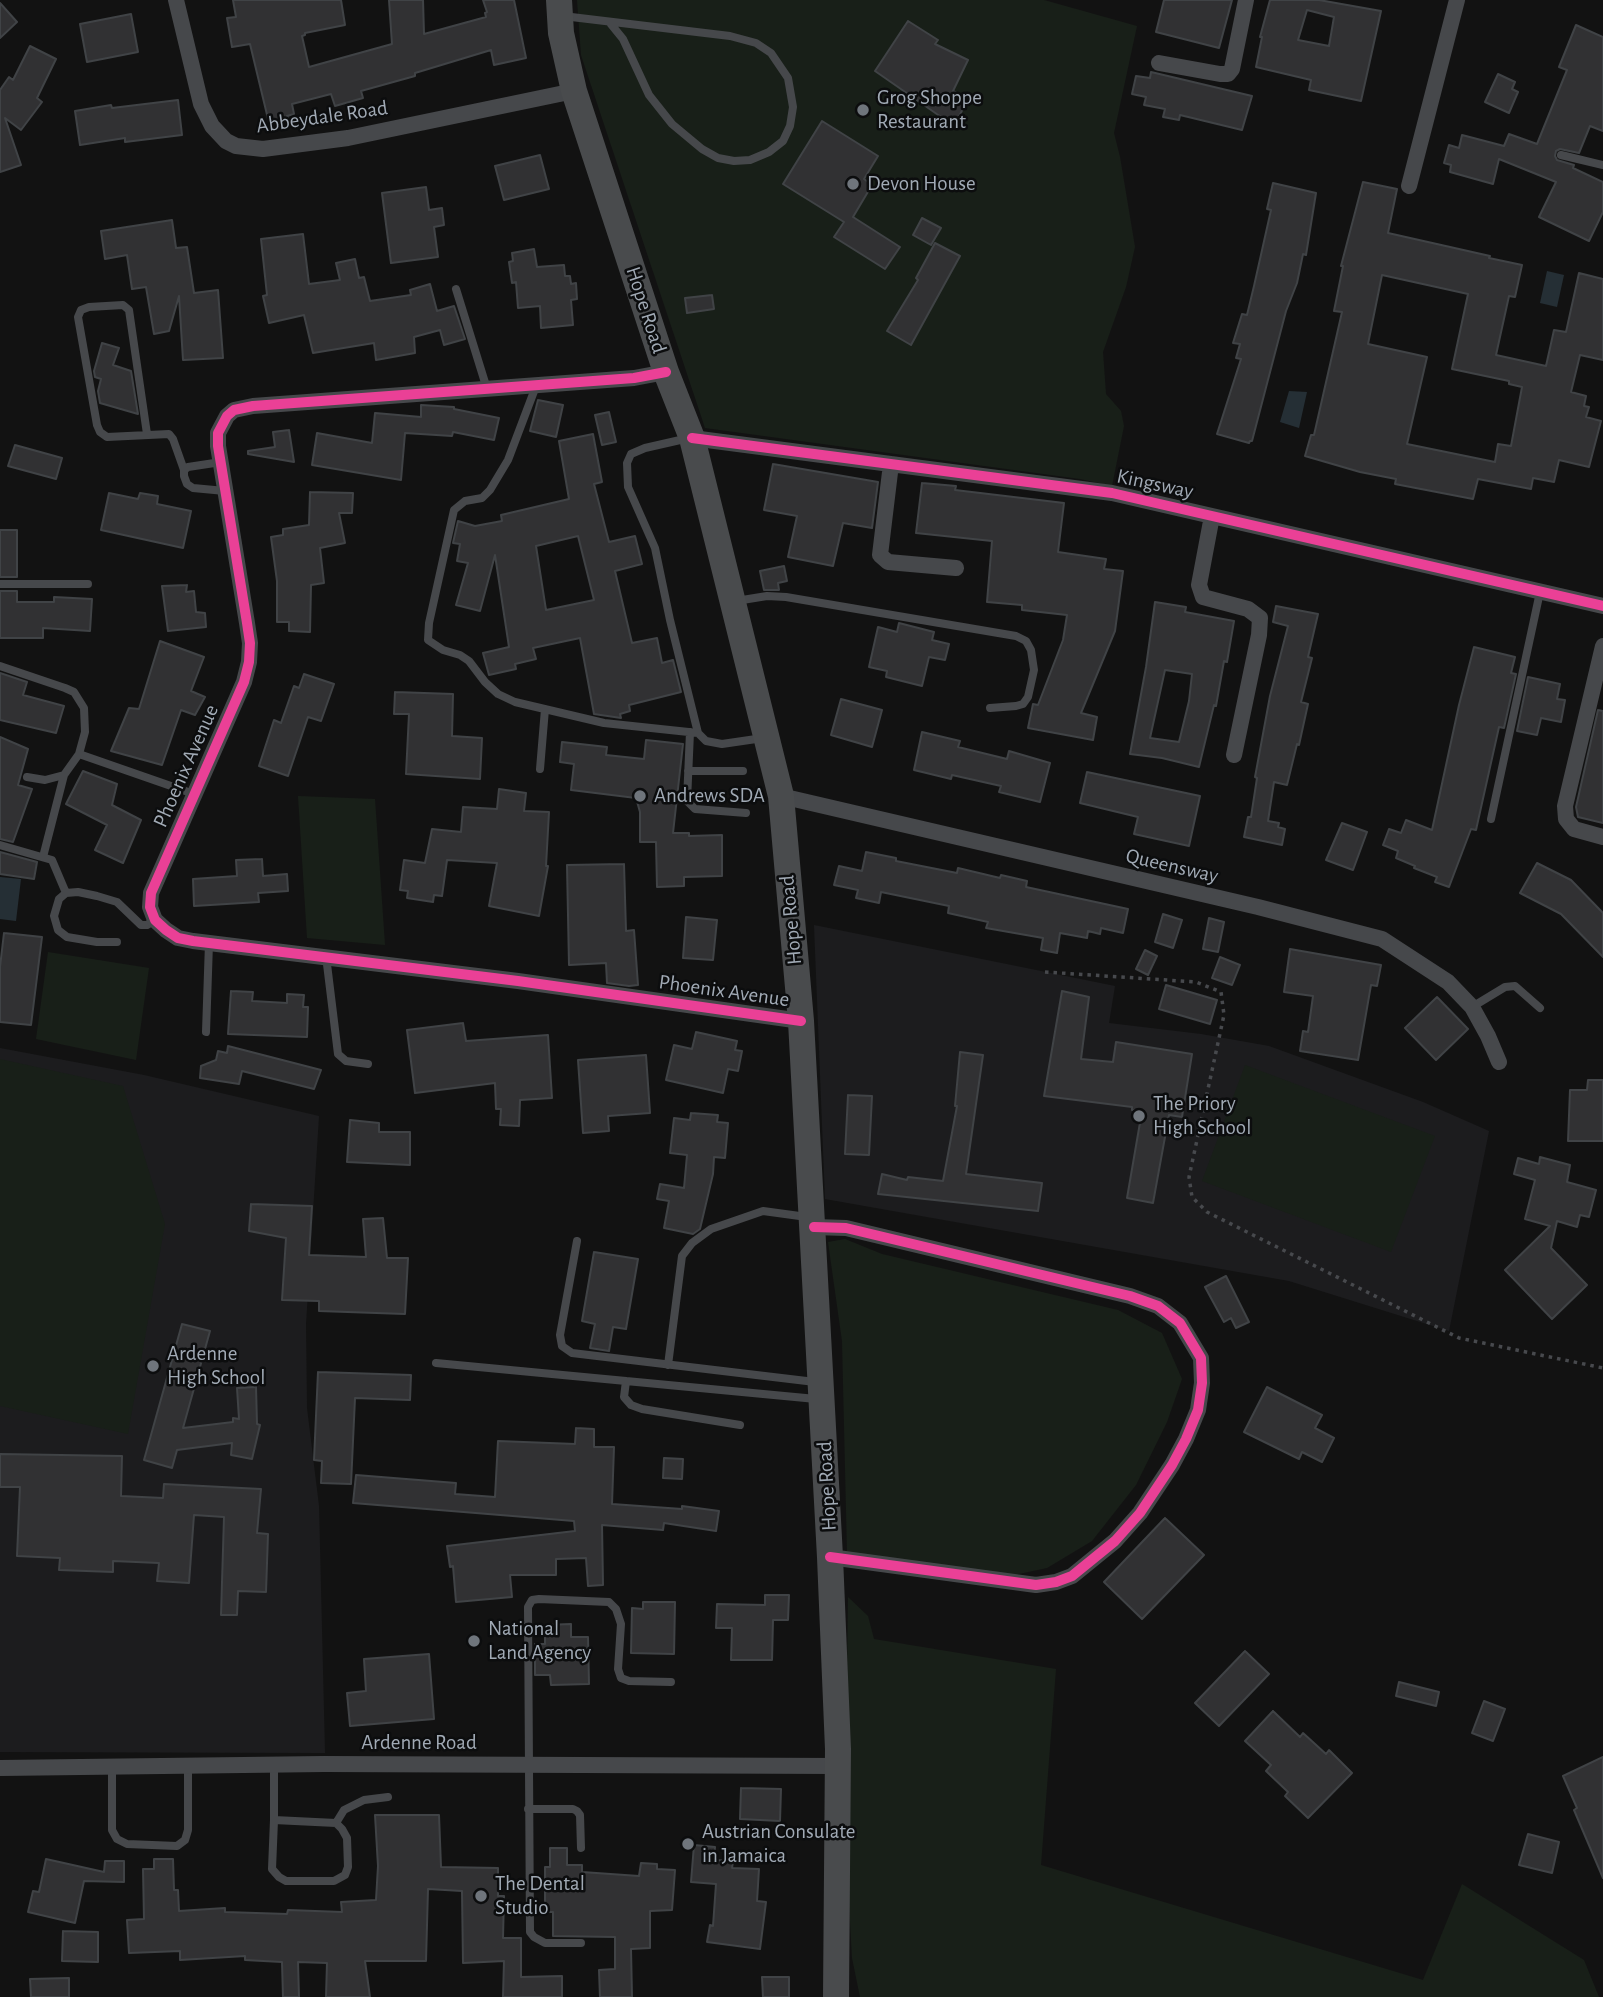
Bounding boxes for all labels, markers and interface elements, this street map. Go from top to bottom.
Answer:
place label: Grog Shoppe Restaurant [877,85,982,135]
street label: Abbeydale Road [255,95,389,139]
marker: Grog Shoppe Restaurant [855,102,871,118]
place label: Devon House [867,171,976,197]
marker: Devon House [845,176,861,192]
street label: Hope Road [620,263,672,357]
street label: Kingsway [1114,464,1196,504]
street label: Phoenix Avenue [148,701,224,831]
place label: Andrews SDA [654,783,765,809]
marker: Andrews SDA [632,788,648,804]
street label: Queensway [1123,843,1221,889]
street label: Hope Road [775,874,807,966]
street label: Phoenix Avenue [657,969,791,1013]
place label: The Priory High School [1153,1091,1251,1141]
marker: The Priory High School [1131,1108,1147,1124]
place label: Ardenne High School [167,1341,265,1391]
marker: Ardenne High School [145,1358,161,1374]
street label: Hope Road [812,1440,842,1532]
place label: National Land Agency [488,1616,591,1666]
marker: National Land Agency [466,1633,482,1649]
street label: Ardenne Road [361,1730,477,1756]
place label: Austrian Consulate in Jamaica [702,1819,855,1869]
marker: Austrian Consulate in Jamaica [680,1836,696,1852]
place label: The Dental Studio [495,1871,585,1921]
marker: The Dental Studio [473,1888,489,1904]

